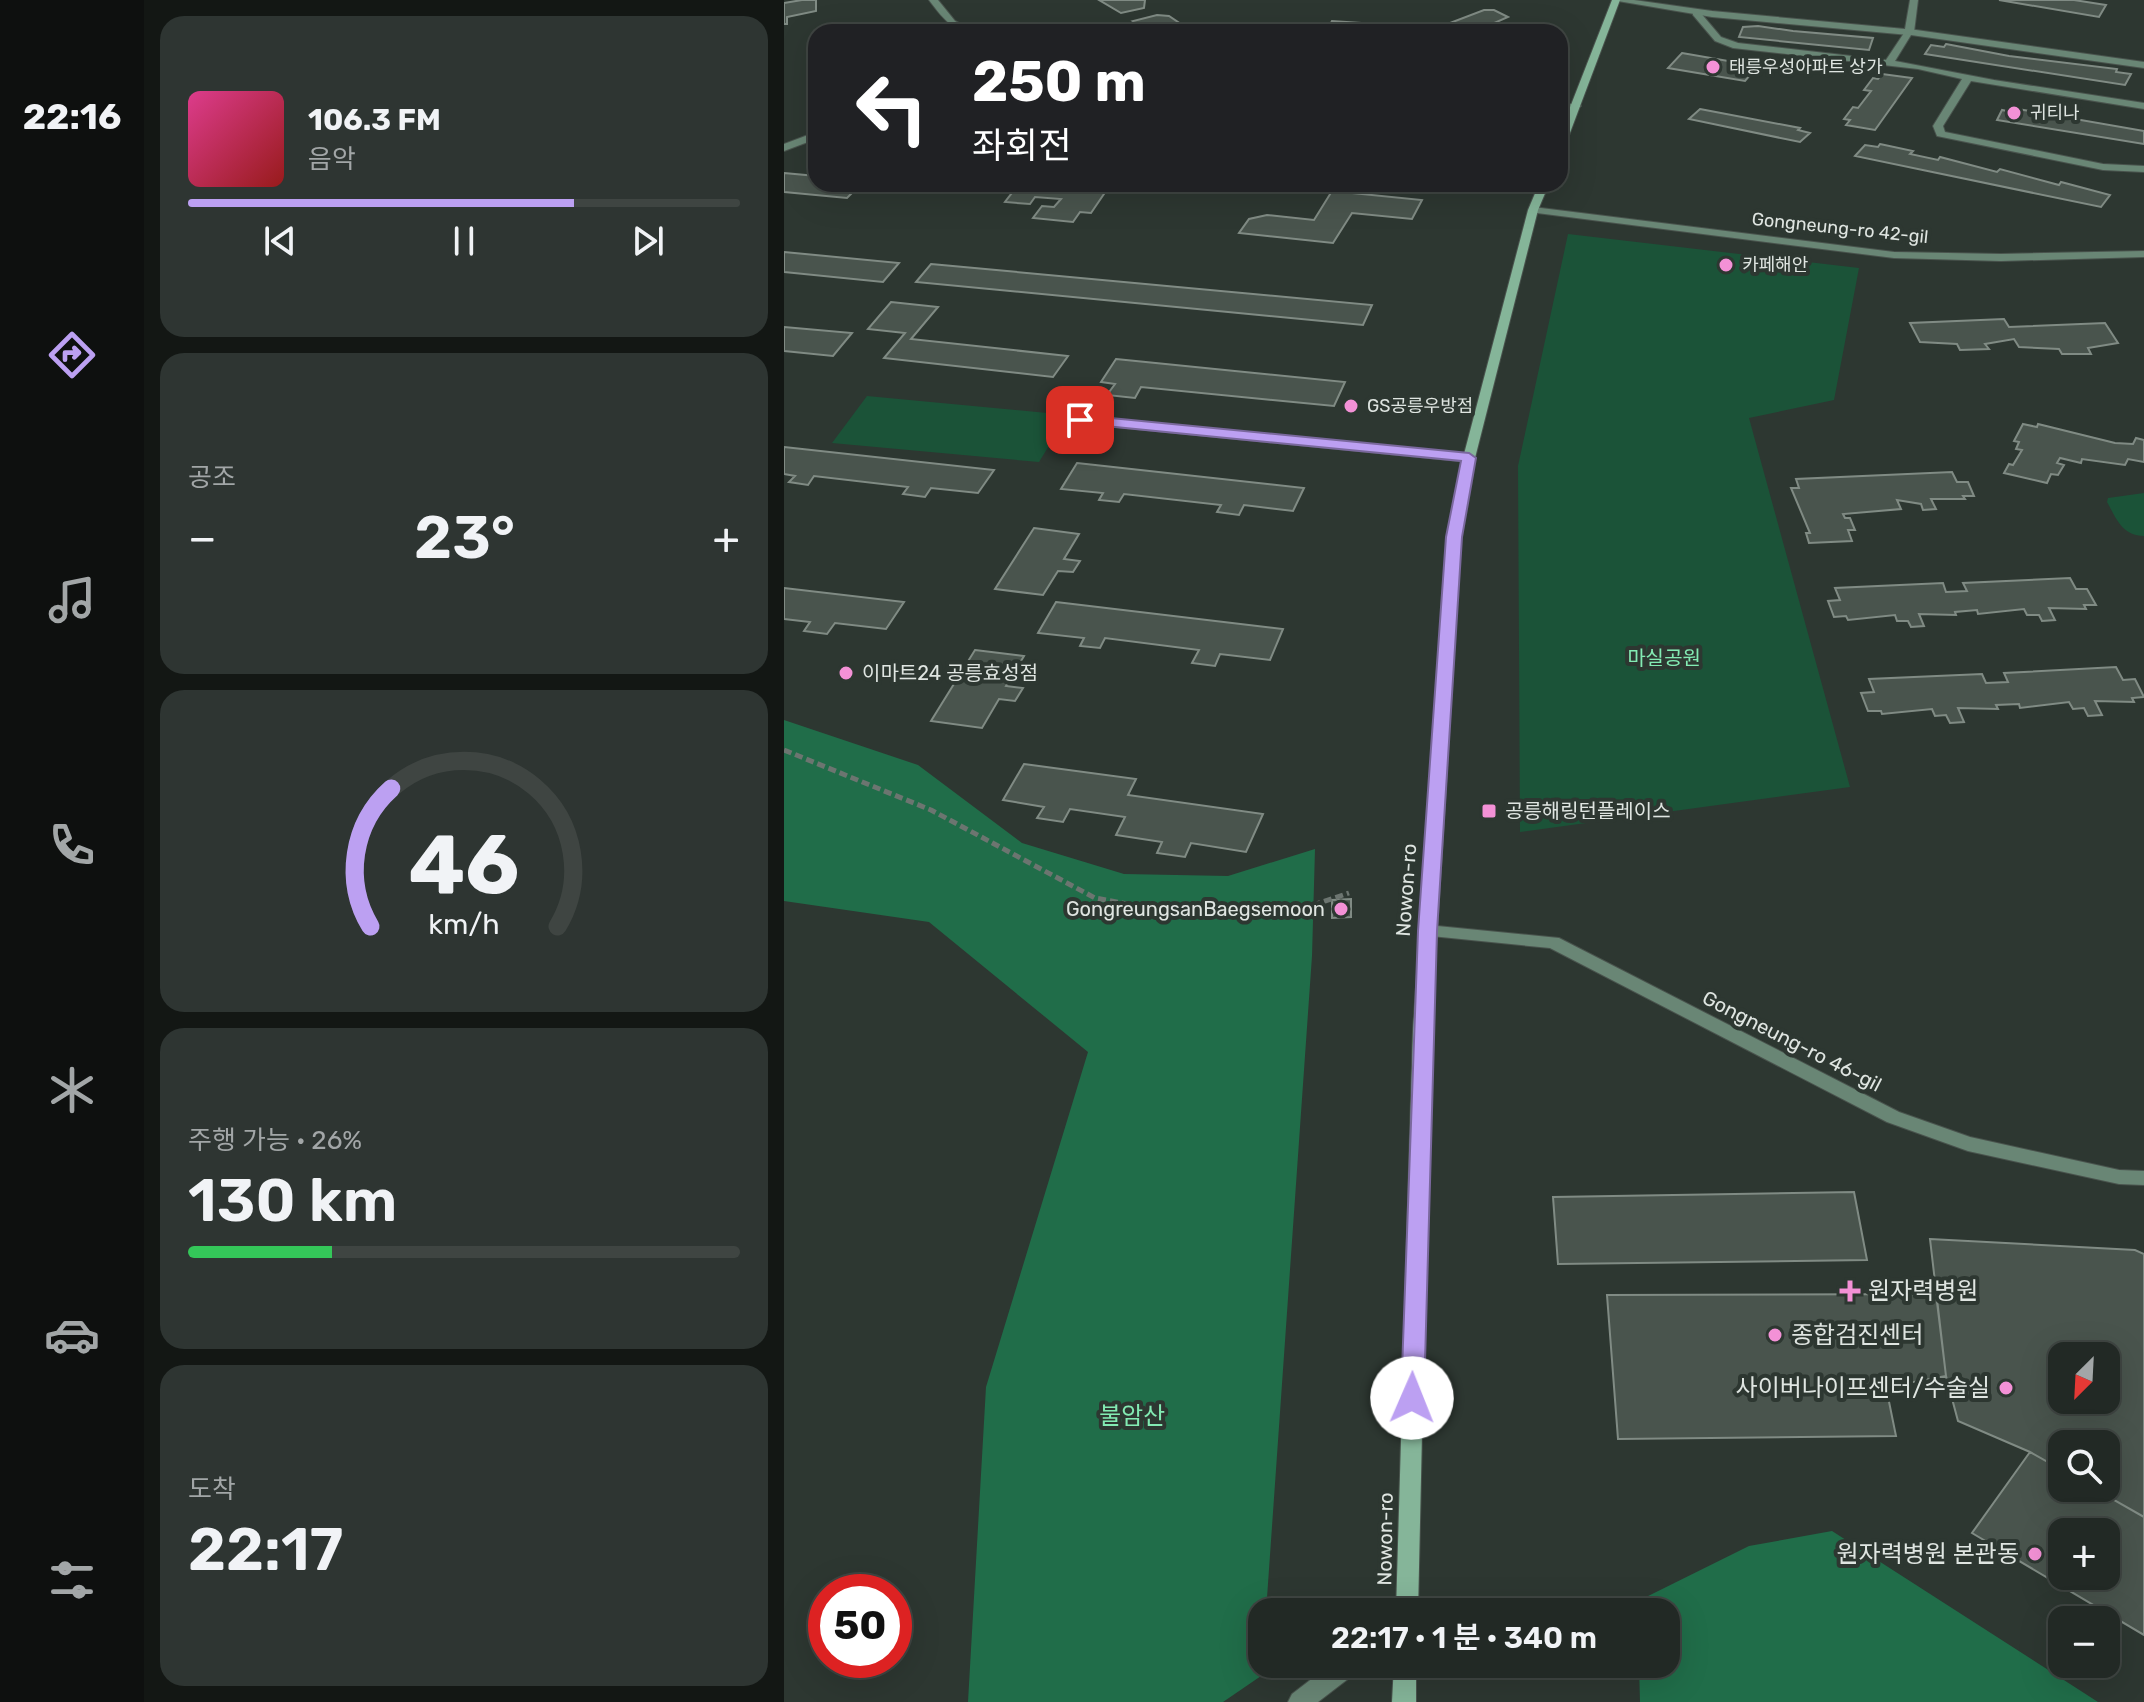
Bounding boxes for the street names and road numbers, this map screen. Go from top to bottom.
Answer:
street label: Gongneung-ro 42-gil [1751,208,1929,248]
street label: Nowon-ro [1391,843,1421,937]
street label: Gongneung-ro 46-gil [1698,985,1886,1097]
street label: Nowon-ro [1372,1492,1398,1586]

